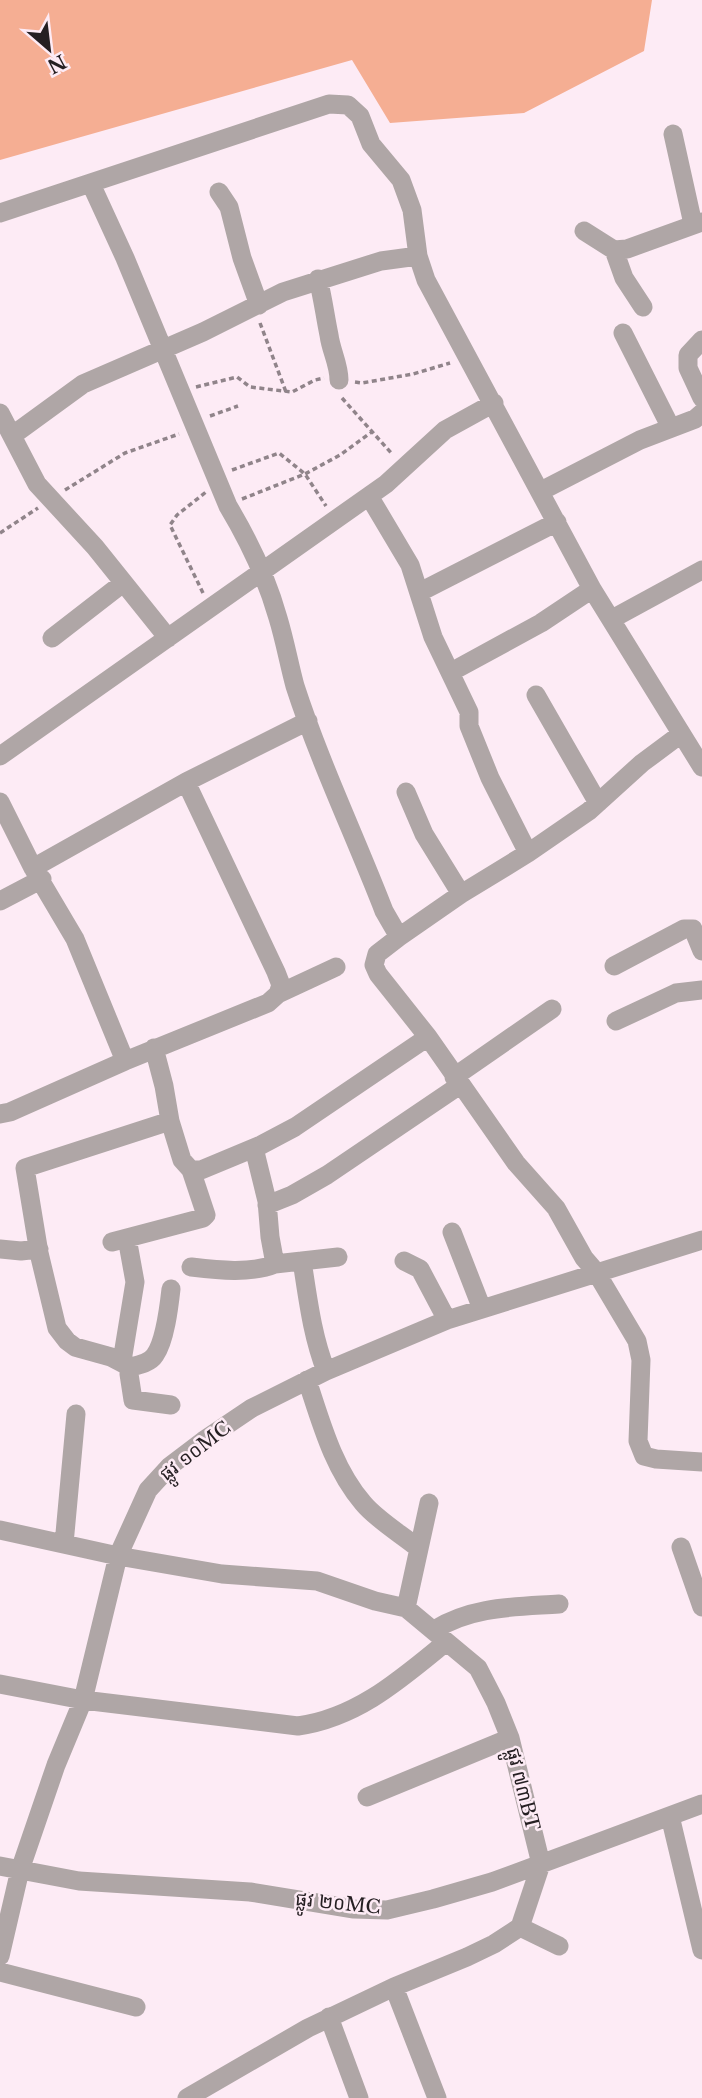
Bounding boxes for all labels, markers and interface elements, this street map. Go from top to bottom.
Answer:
north arrow [14,14,84,84]
text: N [43,49,70,78]
street label: ផ្លូវ ១០MC [155,1416,238,1490]
street label: ផ្លូវ ៧៣BT [496,1745,544,1834]
street label: ផ្លូវ ២០MC [294,1887,382,1925]

